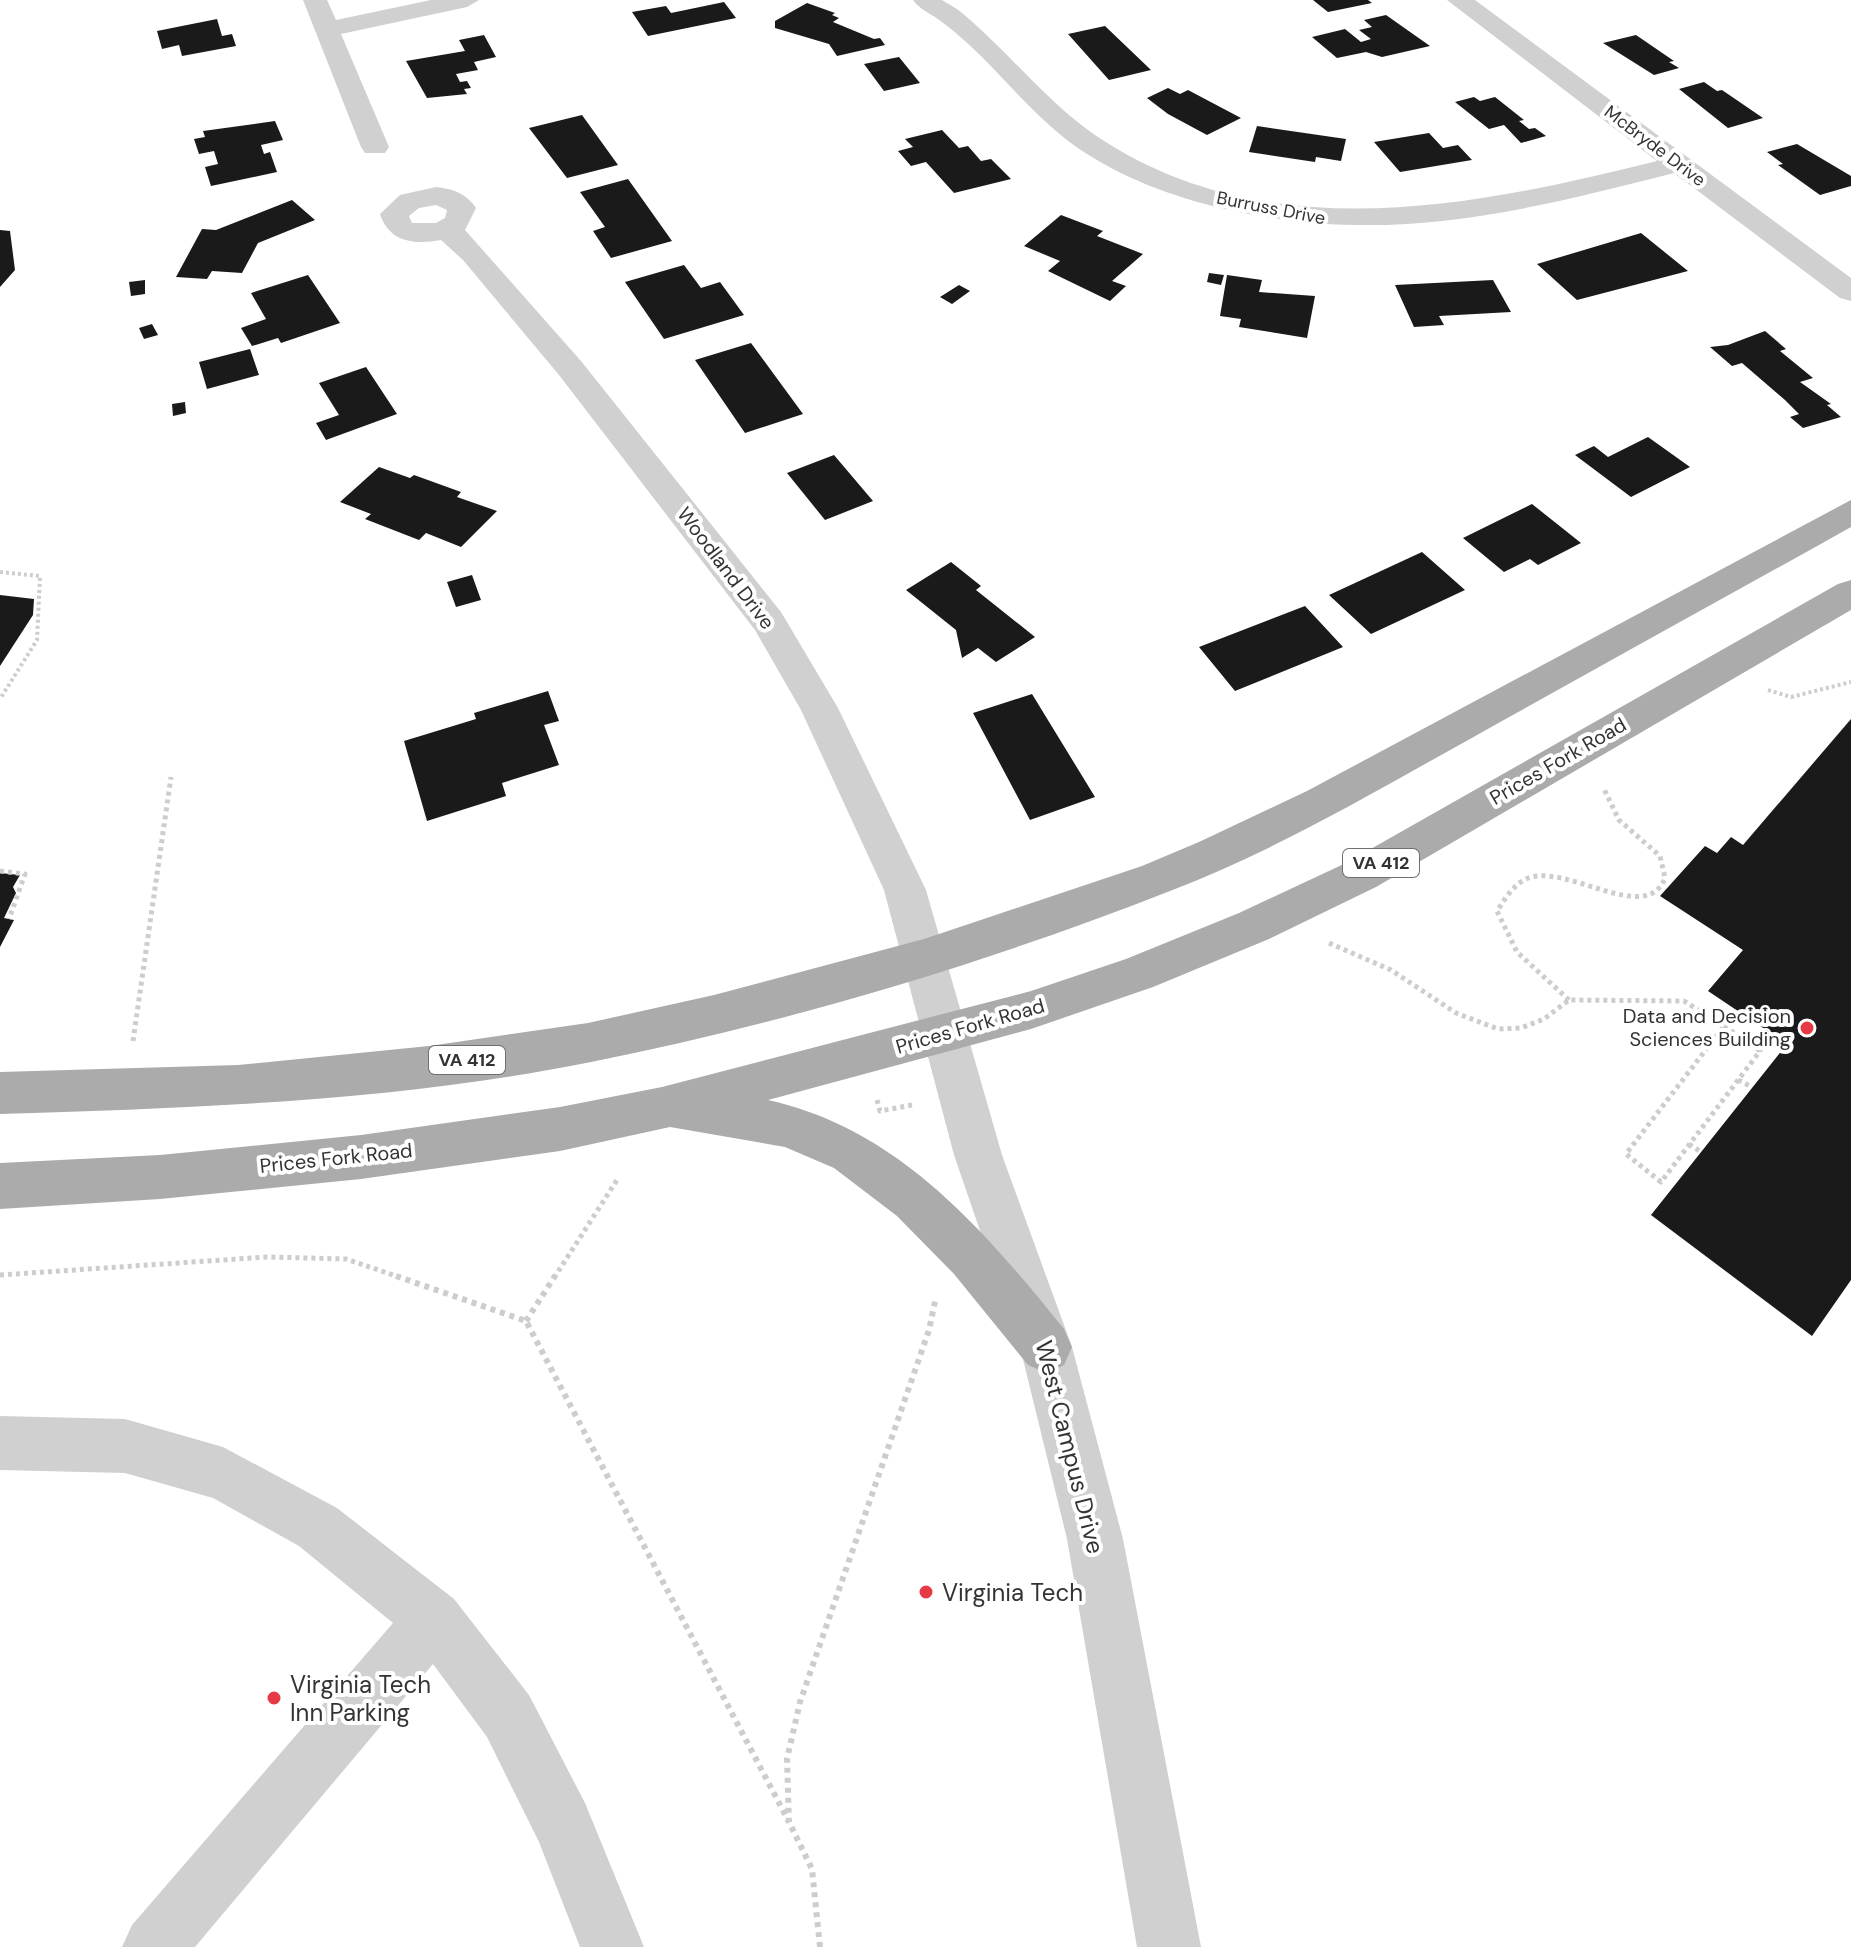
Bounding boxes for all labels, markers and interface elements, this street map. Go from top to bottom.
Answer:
street label: McBryde Drive [1599,100,1711,192]
street label: Burruss Drive [1215,186,1327,230]
street label: Woodland Drive [671,502,781,634]
street label: Prices Fork Road [1485,711,1631,811]
road number: VA 412 [1343,849,1419,877]
street label: Prices Fork Road [893,992,1047,1060]
place label: Data and Decision Sciences Building [1623,1003,1791,1052]
marker: Data and Decision Sciences Building [1798,1019,1816,1037]
road number: VA 412 [429,1046,505,1074]
street label: Prices Fork Road [258,1137,414,1179]
street label: West Campus Drive [1029,1337,1111,1557]
place label: Virginia Tech [942,1577,1083,1608]
marker: Virginia Tech [917,1583,935,1601]
place label: Virginia Tech Inn Parking [290,1669,431,1728]
marker: Virginia Tech Inn Parking [265,1689,283,1707]

